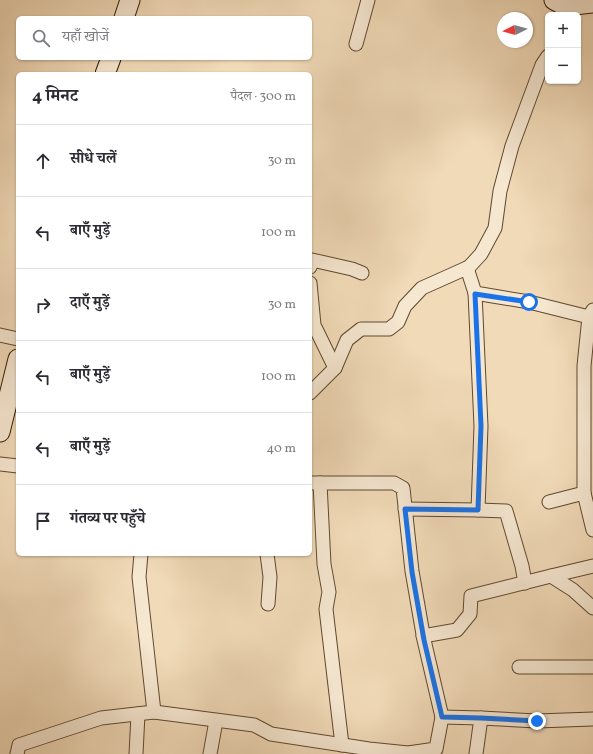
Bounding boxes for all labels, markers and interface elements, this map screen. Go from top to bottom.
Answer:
north arrow [497,12,533,48]
map controls [545,12,581,84]
button: + [545,12,581,48]
search box [16,16,312,60]
icon: search [30,27,52,49]
text: यहाँ खोजें [62,27,109,48]
button: − [545,48,581,84]
text: 4 मिनट [32,85,78,108]
text: पैदल · 300 m [231,88,296,106]
text: सीधे चलें [70,149,117,170]
icon: ahead [32,150,54,172]
text: 30 m [268,152,296,170]
text: बाएँ मुड़ें [70,221,110,242]
icon: left [32,222,54,244]
text: 100 m [261,224,296,242]
text: दाएँ मुड़ें [70,293,110,314]
route start [520,293,538,311]
icon: right [32,294,54,316]
text: 30 m [268,296,296,314]
text: बाएँ मुड़ें [70,365,110,386]
icon: left [32,366,54,388]
text: 100 m [261,368,296,386]
text: बाएँ मुड़ें [70,437,110,458]
icon: left [32,438,54,460]
text: 40 m [267,440,296,458]
text: गंतव्य पर पहुँचे [70,509,145,530]
icon: arrive [32,510,54,532]
route end [528,712,546,730]

